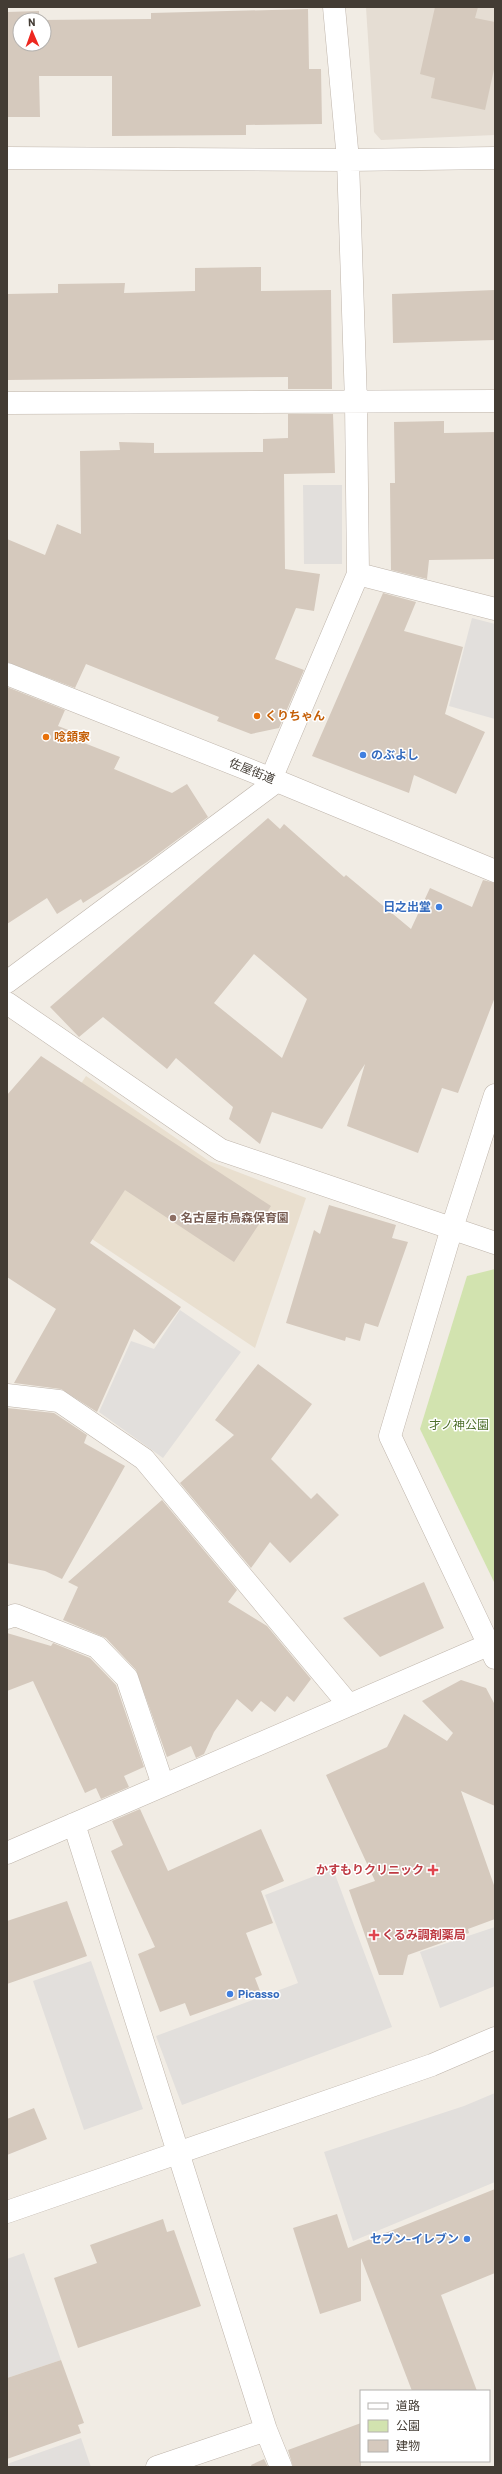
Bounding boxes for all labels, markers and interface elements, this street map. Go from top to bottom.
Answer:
north arrow [12,12,52,52]
text: N [28,15,36,28]
place label: くりちゃん [265,708,325,722]
marker: くりちゃん [252,711,262,721]
place label: 唸頷家 [54,729,90,743]
marker: 唸頷家 [41,732,51,742]
place label: のぶよし [371,747,419,761]
marker: のぶよし [358,750,368,760]
street label: 佐屋街道 [227,755,277,786]
place label: 日之出堂 [383,899,431,913]
marker: 日之出堂 [434,902,444,912]
place label: 名古屋市烏森保育園 [181,1210,289,1224]
marker: 名古屋市烏森保育園 [168,1213,178,1223]
park label: 才ノ神公園 [429,1417,489,1431]
place label: かすもりクリニック [316,1862,424,1876]
marker: かすもりクリニック [427,1864,439,1876]
place label: くるみ調剤薬局 [382,1927,466,1941]
marker: くるみ調剤薬局 [369,1930,379,1940]
place label: Picasso [238,1986,280,2000]
marker: Picasso [225,1989,235,1999]
place label: セブン-イレブン [370,2231,459,2245]
marker: セブン-イレブン [462,2234,472,2244]
legend [360,2390,490,2462]
text: 道路 [396,2398,420,2412]
text: 公園 [396,2418,420,2432]
text: 建物 [396,2438,420,2452]

